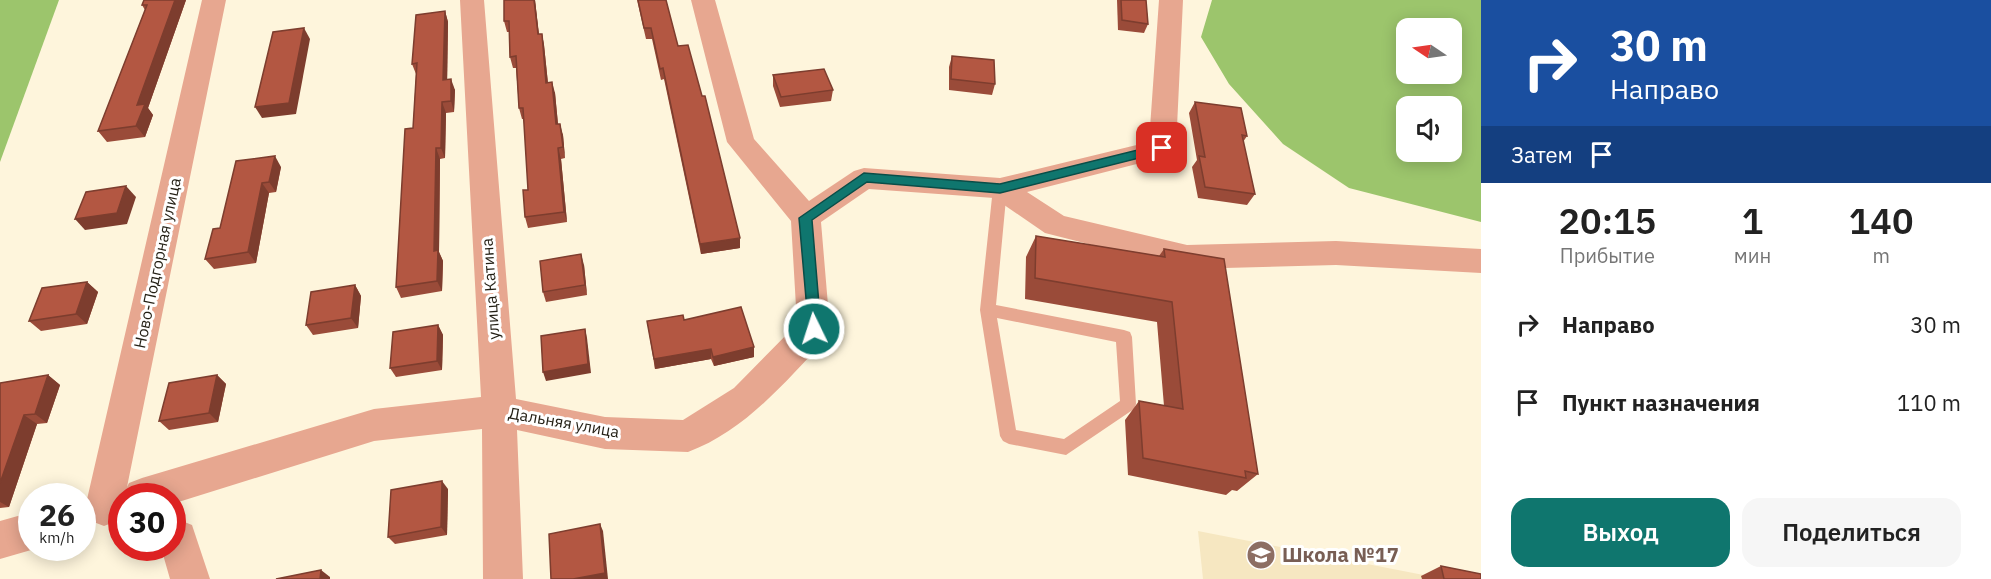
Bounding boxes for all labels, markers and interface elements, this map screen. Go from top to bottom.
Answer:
north arrow [1396,18,1462,84]
map controls [1396,18,1462,162]
text: 30 m [1610,18,1708,73]
icon: right [1511,24,1589,102]
text: Направо [1610,71,1719,106]
button: sound [1396,96,1462,162]
pin [1136,122,1187,173]
icon: arrive [1145,131,1178,164]
icon: arrive [1585,138,1618,171]
text: Затем [1511,140,1573,169]
street label: Ново-Подгорная улица [129,175,185,350]
text: 20:15 [1558,197,1656,244]
text: 1 [1742,197,1763,244]
text: 140 [1849,197,1914,244]
street label: улица Катина [476,237,504,340]
text: Прибытие [1560,242,1655,269]
text: мин [1734,242,1771,269]
text: m [1872,242,1890,269]
position arrow [782,297,846,361]
icon: right [1511,308,1544,341]
text: Направо [1562,310,1655,339]
text: 30 m [1910,310,1961,339]
icon: arrive [1511,386,1544,419]
text: Пункт назначения [1562,388,1760,417]
text: 110 m [1897,388,1961,417]
street label: Дальняя улица [507,402,621,442]
speed limit sign: 30 [108,483,186,561]
text: 26 [39,495,75,534]
button: Выход [1511,498,1730,567]
button: Поделиться [1742,498,1961,567]
text: km/h [39,528,75,547]
school or university icon: Школа №17 [1245,539,1277,571]
place label: Школа №17 [1282,541,1399,568]

